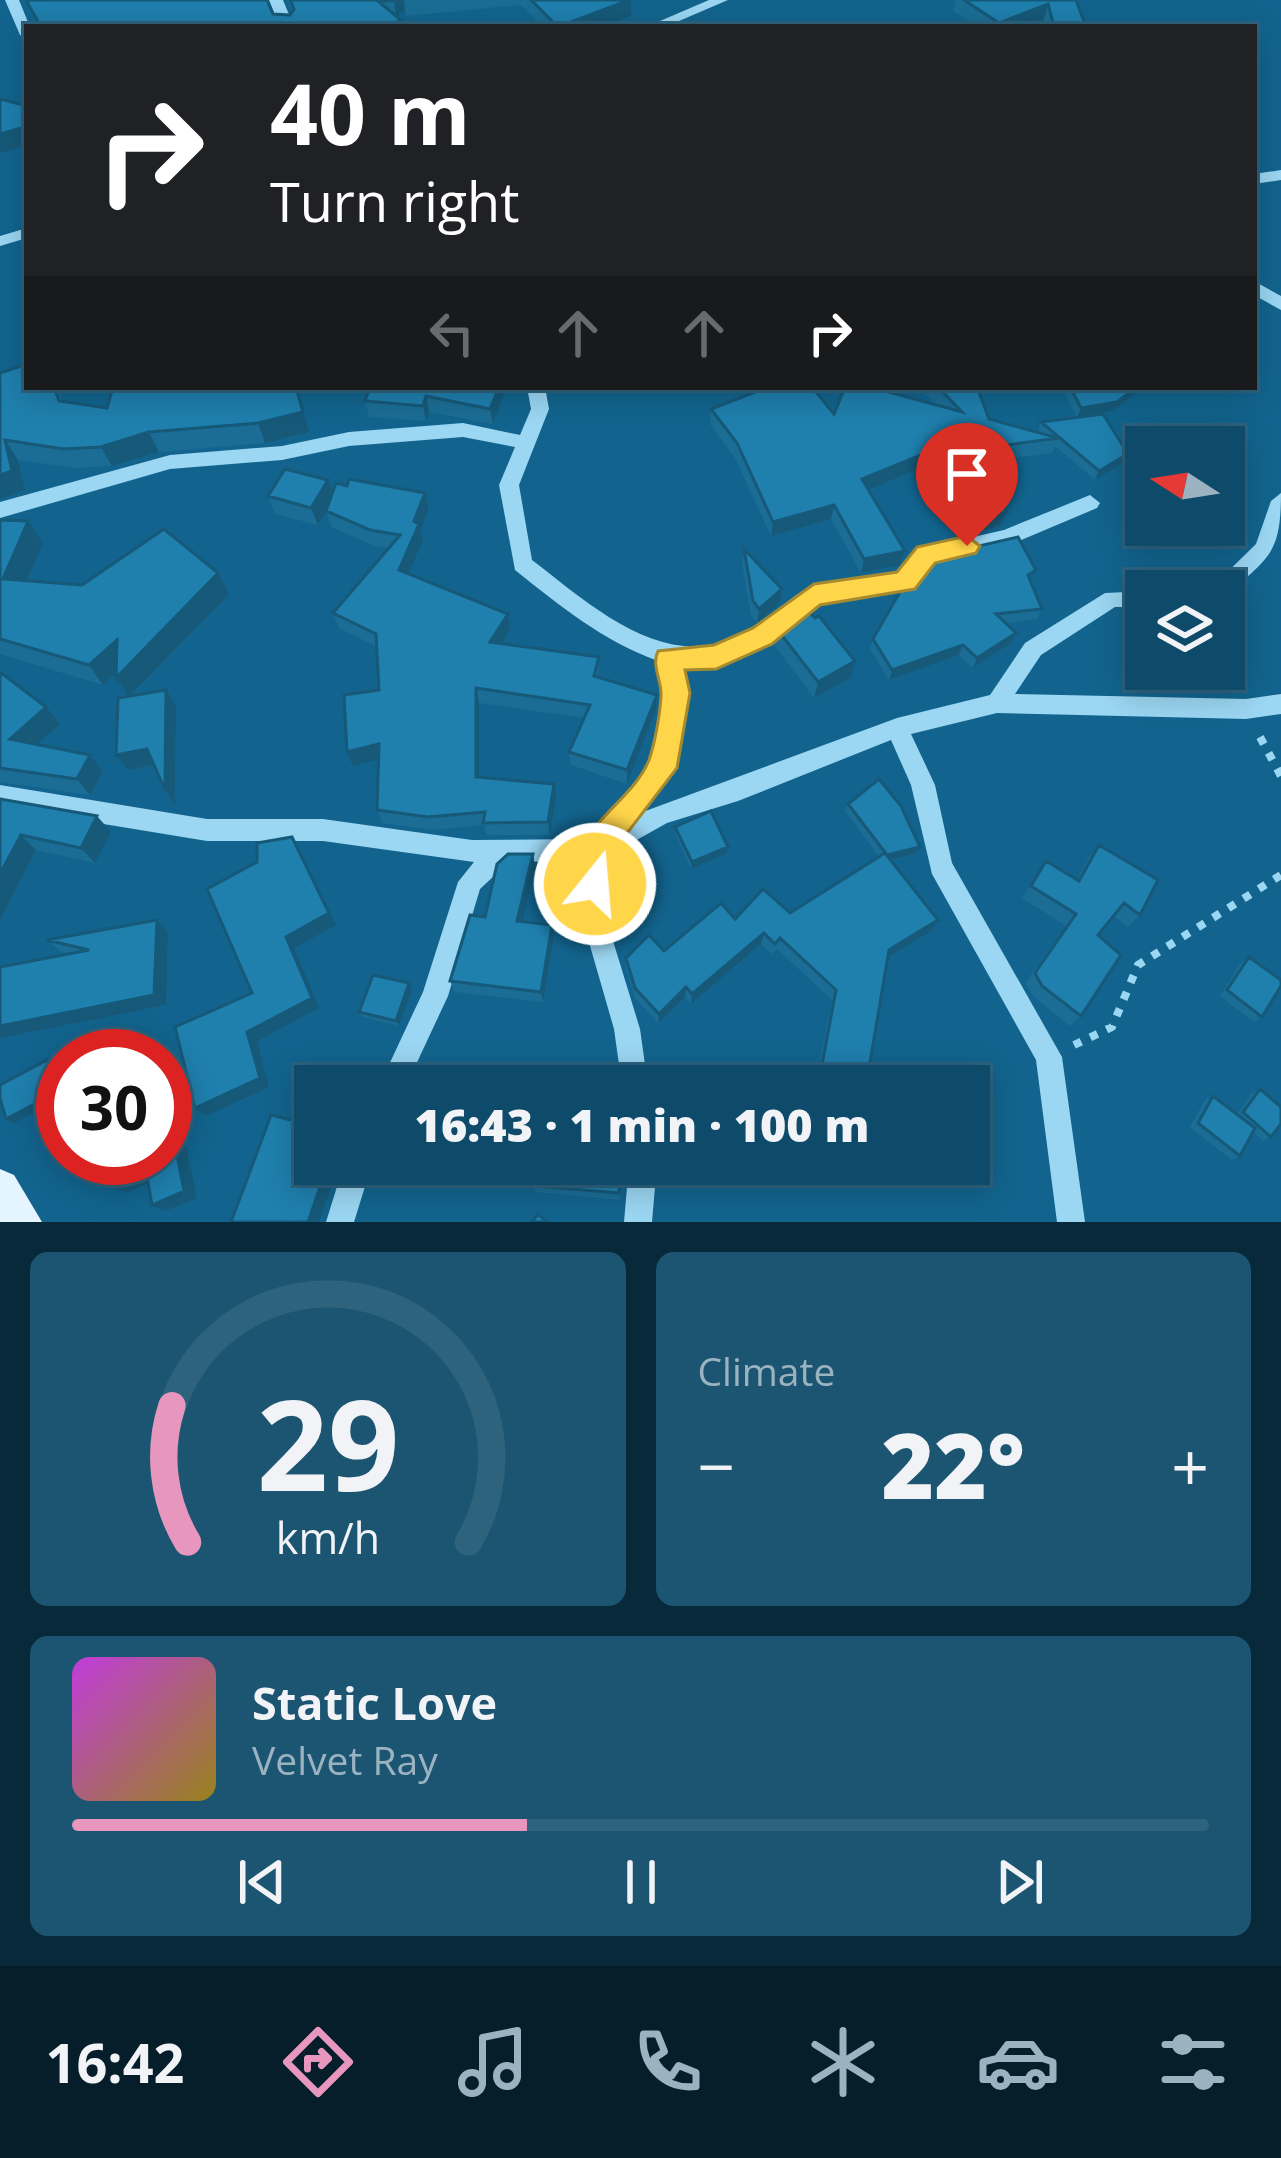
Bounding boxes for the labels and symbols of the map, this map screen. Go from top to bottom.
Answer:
pin [916,423,1018,546]
north arrow [1125,426,1245,546]
position arrow [532,821,658,947]
speed limit sign: 30 [36,1029,192,1185]

